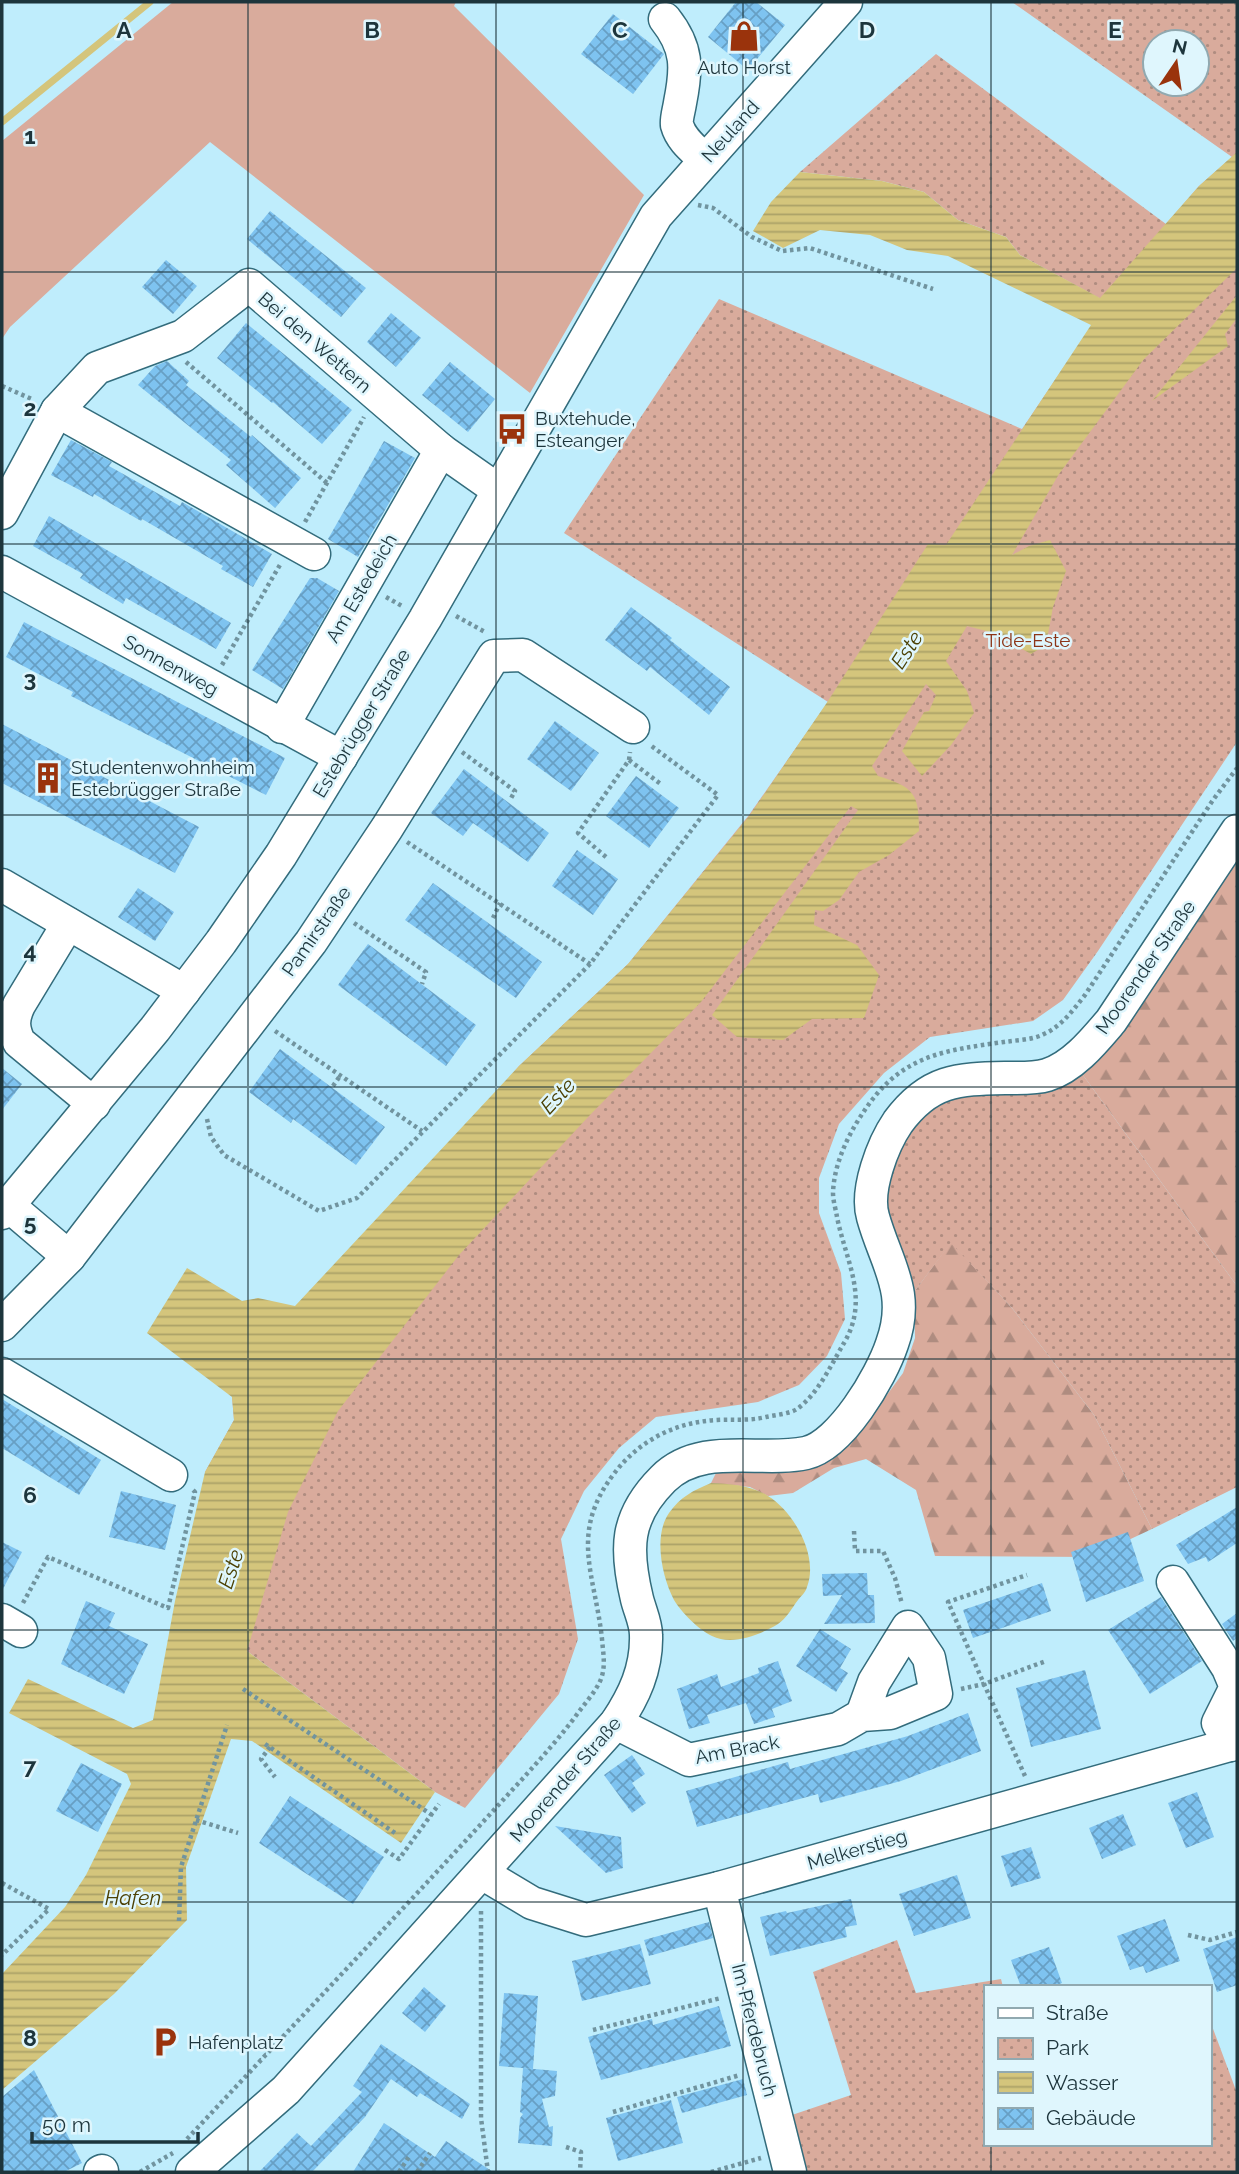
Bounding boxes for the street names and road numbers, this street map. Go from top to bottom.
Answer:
street label: Neuland [697,96,763,166]
street label: Bei den Wettern [254,287,376,397]
street label: Am Estedeich [321,530,401,646]
street label: Sonnenweg [120,630,222,700]
street label: Estebrügger Straße [308,645,414,801]
street label: Pamirstraße [277,882,355,980]
street label: Moorender Straße [1091,896,1199,1038]
street label: Moorender Straße [505,1712,625,1846]
street label: Am Brack [693,1730,781,1768]
street label: Melkerstieg [805,1824,909,1874]
street label: Im Pferdebruch [728,1961,782,2099]

